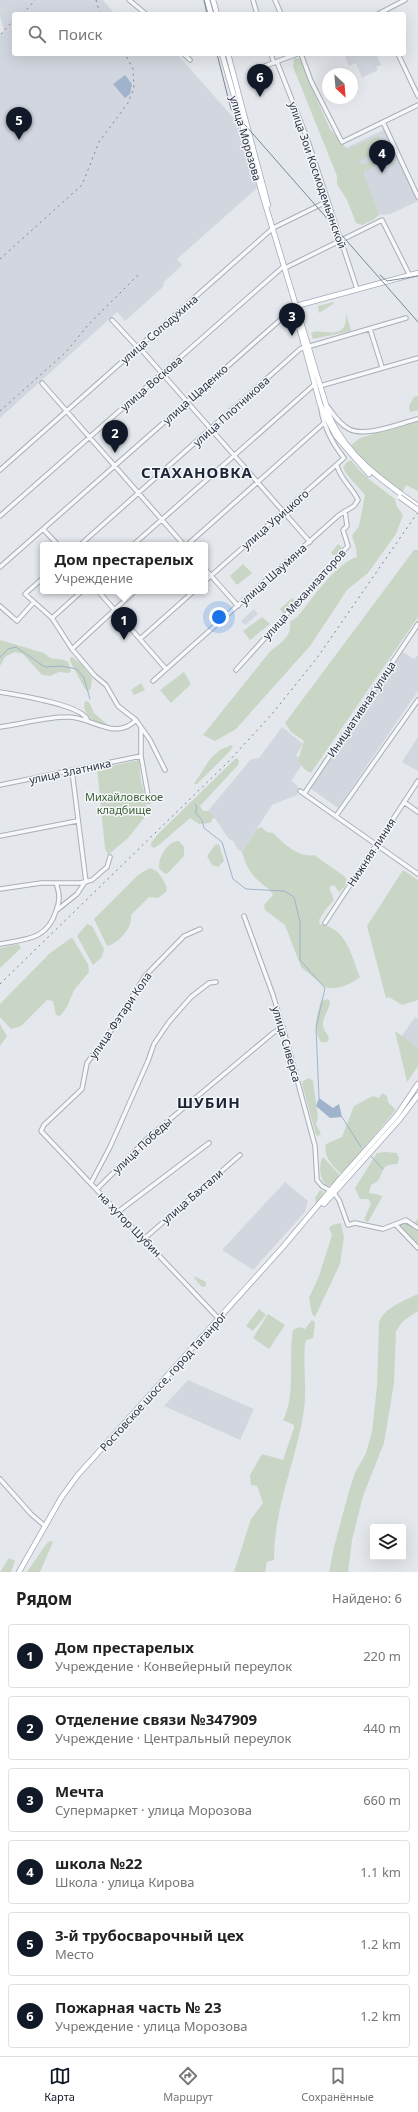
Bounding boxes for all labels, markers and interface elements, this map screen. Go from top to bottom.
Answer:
search box [12,12,406,56]
icon: search [26,23,48,45]
text: Поиск [58,24,103,44]
pin: 6 [247,64,273,97]
north arrow [322,68,358,104]
street label: улица Морозова [227,94,265,182]
street label: улица Зои Космодемьянской [286,99,350,251]
pin: 5 [6,107,32,140]
pin: 4 [369,140,395,173]
street label: улица Солодухина [117,291,201,367]
pin: 3 [279,303,305,336]
street label: улица Воскова [117,352,185,414]
street label: улица Щаденко [159,361,231,427]
street label: улица Плотникова [190,373,272,449]
pin: 2 [102,420,128,453]
district label: СТАХАНОВКА [141,462,253,482]
street label: улица Урицкого [238,486,312,552]
street label: улица Шаумяна [237,540,309,608]
popup [40,542,208,594]
street label: улица Механизаторов [259,545,349,643]
text: Дом престарелых [55,549,193,569]
text: Учреждение [55,569,133,587]
pin: 1 [111,607,137,640]
your location [209,607,229,627]
street label: Инициативная улица [323,658,399,760]
street label: улица Златника [28,755,112,787]
park label: Михайловское кладбище [85,789,163,817]
street label: Нижняя линия [343,815,399,889]
street label: улица Фэтари Кола [85,969,155,1061]
street label: улица Сиверса [269,1004,305,1084]
district label: ШУБИН [177,1092,241,1112]
street label: улица Победы [109,1114,175,1176]
street label: улица Бахтали [158,1165,226,1227]
street label: на хутор Шубин [95,1188,165,1260]
street label: Ростовское шоссе, город Таганрог [96,1308,230,1454]
map controls [370,1524,406,1560]
button: layers [370,1524,406,1560]
text: Рядом [16,1587,72,1610]
text: Найдено: 6 [332,1589,402,1607]
text: Дом престарелых [55,1637,194,1657]
text: 1 [26,1647,34,1665]
text: 220 m [363,1647,401,1665]
text: Учреждение · Конвейерный переулок [55,1657,292,1675]
text: Отделение связи №347909 [55,1709,257,1729]
text: 2 [26,1719,34,1737]
text: 440 m [363,1719,401,1737]
text: Учреждение · Центральный переулок [55,1729,292,1747]
text: Мечта [55,1781,104,1801]
text: 3 [26,1791,34,1809]
text: 660 m [363,1791,401,1809]
text: Супермаркет · улица Морозова [55,1801,252,1819]
text: школа №22 [55,1853,142,1873]
text: 4 [26,1863,34,1881]
text: 1.1 km [360,1863,401,1881]
text: Школа · улица Кирова [55,1873,195,1891]
text: 3-й трубосварочный цех [55,1925,244,1945]
text: 5 [26,1935,34,1953]
text: 1.2 km [360,1935,401,1953]
text: Место [55,1945,94,1963]
text: Пожарная часть № 23 [55,1997,222,2017]
text: 6 [26,2007,34,2025]
text: 1.2 km [360,2007,401,2025]
text: Учреждение · улица Морозова [55,2017,248,2035]
tab: Карта [44,2065,75,2104]
tab: Маршрут [163,2065,213,2104]
tab: Сохранённые [301,2065,374,2104]

